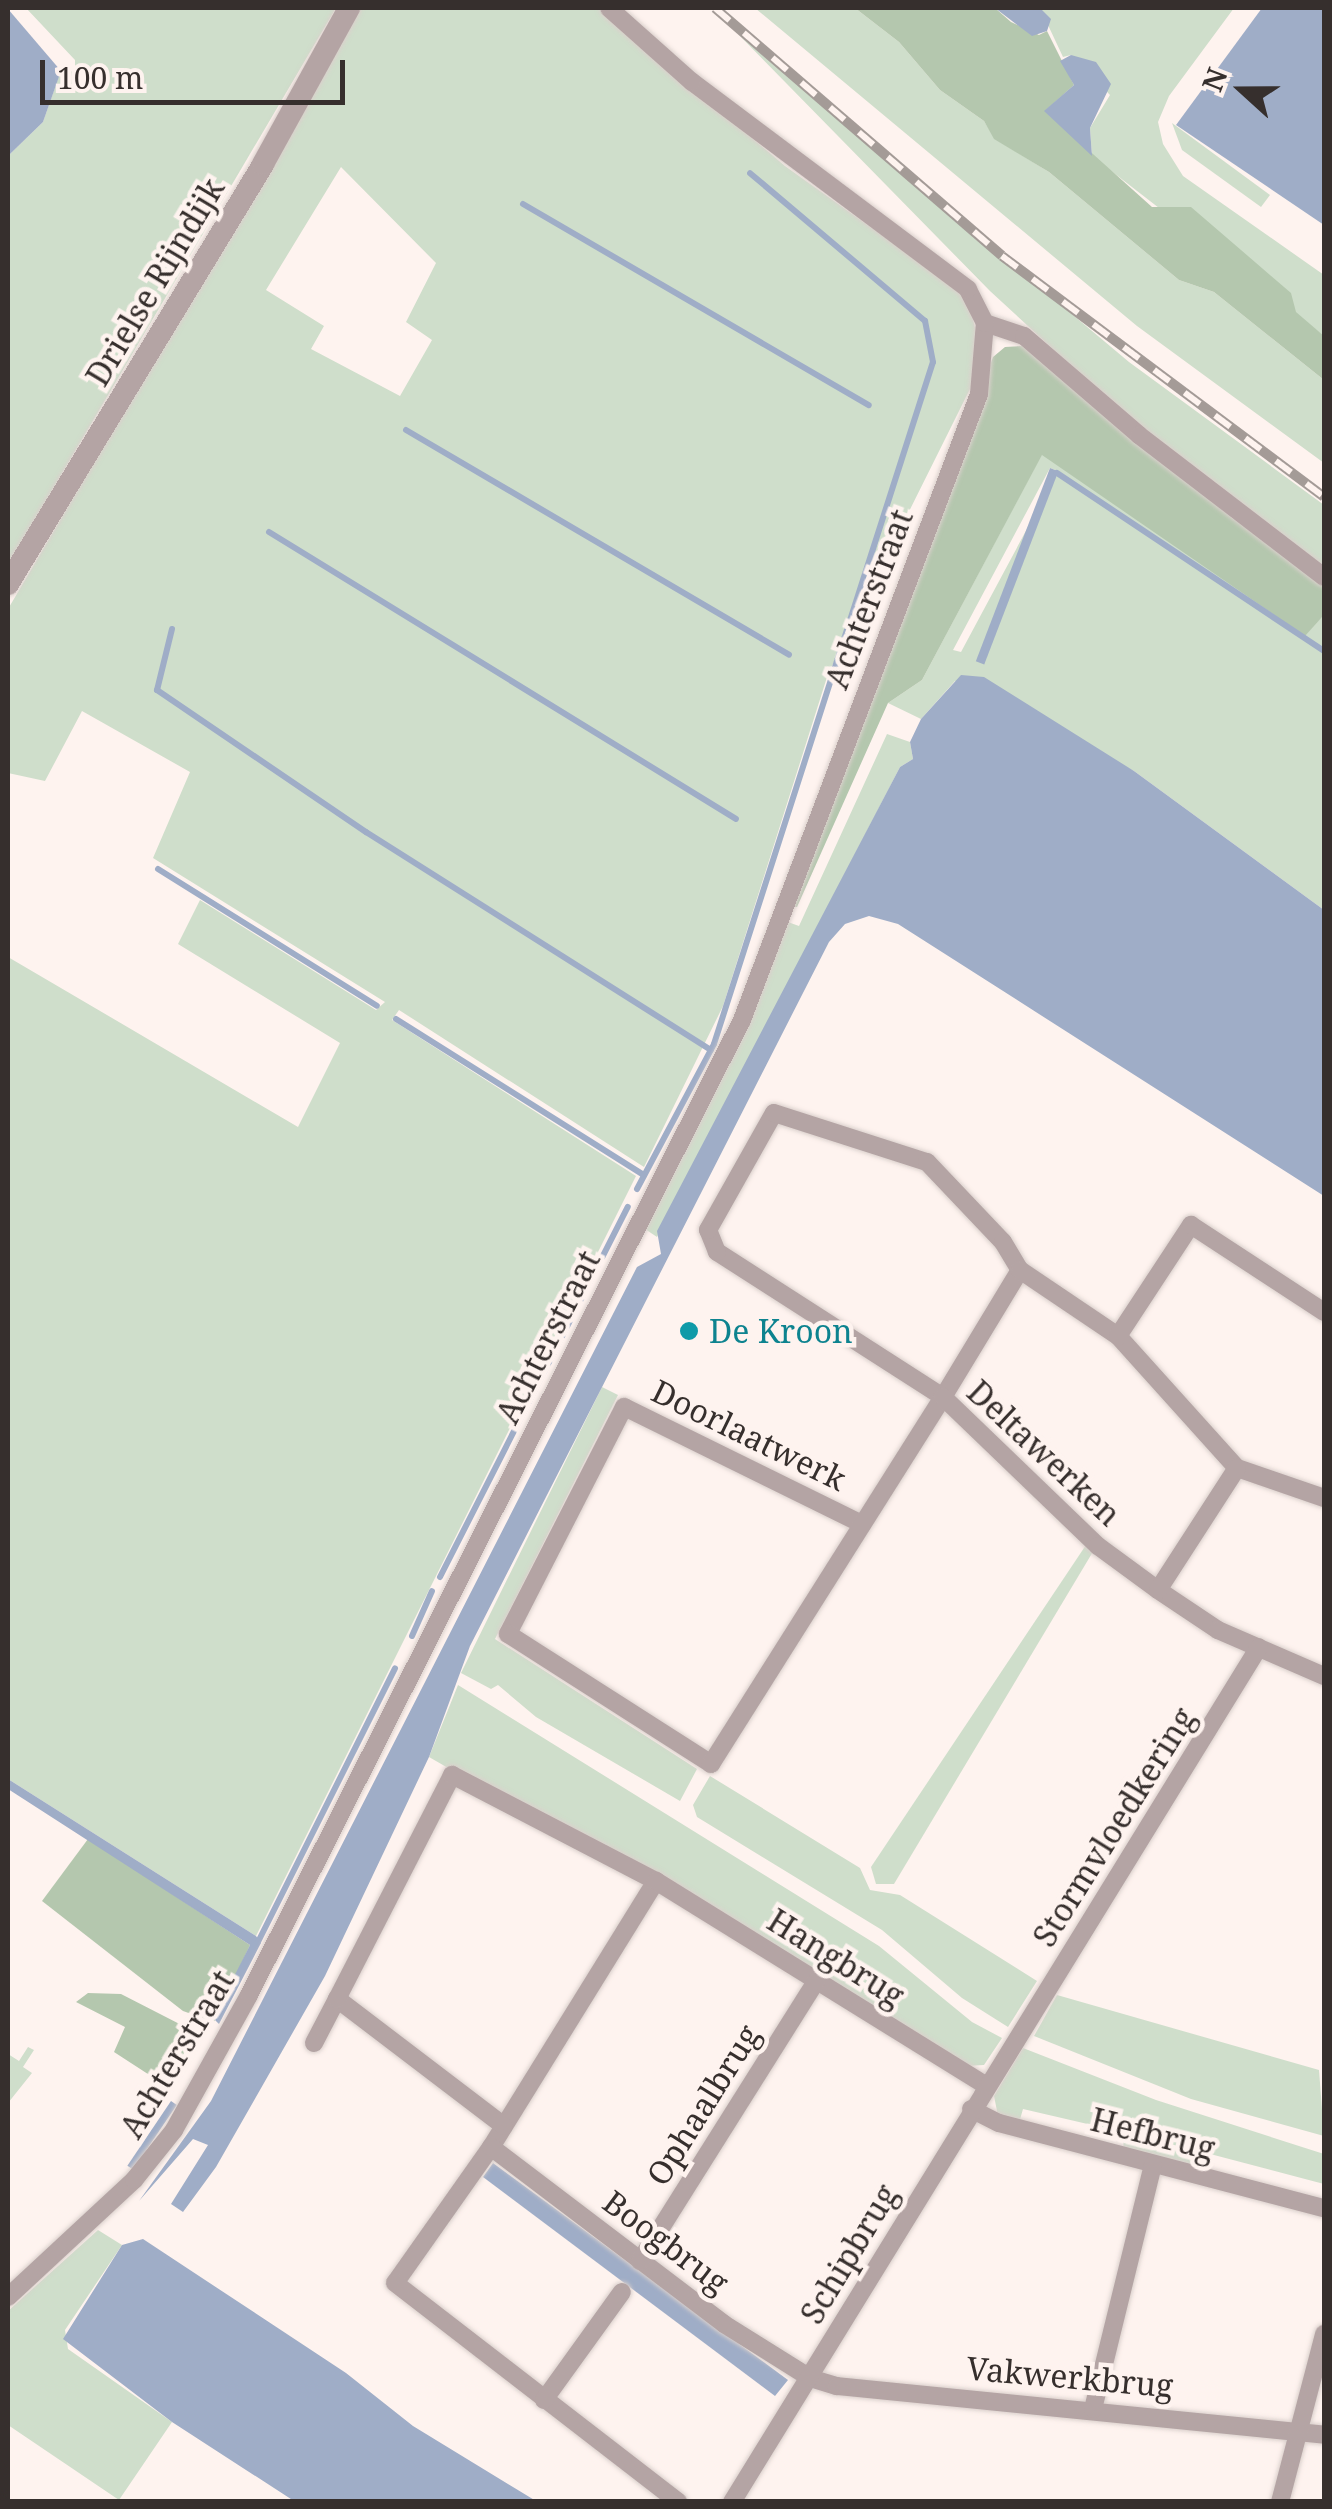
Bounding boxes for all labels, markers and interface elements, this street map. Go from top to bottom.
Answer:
scale bar [45,40,350,102]
north arrow [1192,40,1292,140]
text: 100 m [57,57,143,98]
text: N [1192,62,1236,96]
street label: Drielse Rijndijk [78,171,232,393]
street label: Achterstraat [817,504,921,694]
street label: Achterstraat [488,1244,608,1430]
place label: De Kroon [709,1312,853,1350]
marker: De Kroon [678,1320,700,1342]
street label: Doorlaatwerk [646,1372,852,1498]
street label: Deltawerken [960,1372,1128,1534]
street label: Stormvloedkering [1025,1700,1203,1954]
street label: Hangbrug [761,1901,911,2015]
street label: Achterstraat [112,1963,242,2145]
street label: Ophaalbrug [639,2018,767,2192]
street label: Hefbrug [1087,2100,1219,2168]
street label: Schipbrug [792,2177,906,2331]
street label: Boogbrug [596,2182,736,2302]
street label: Vakwerkbrug [965,2349,1175,2405]

